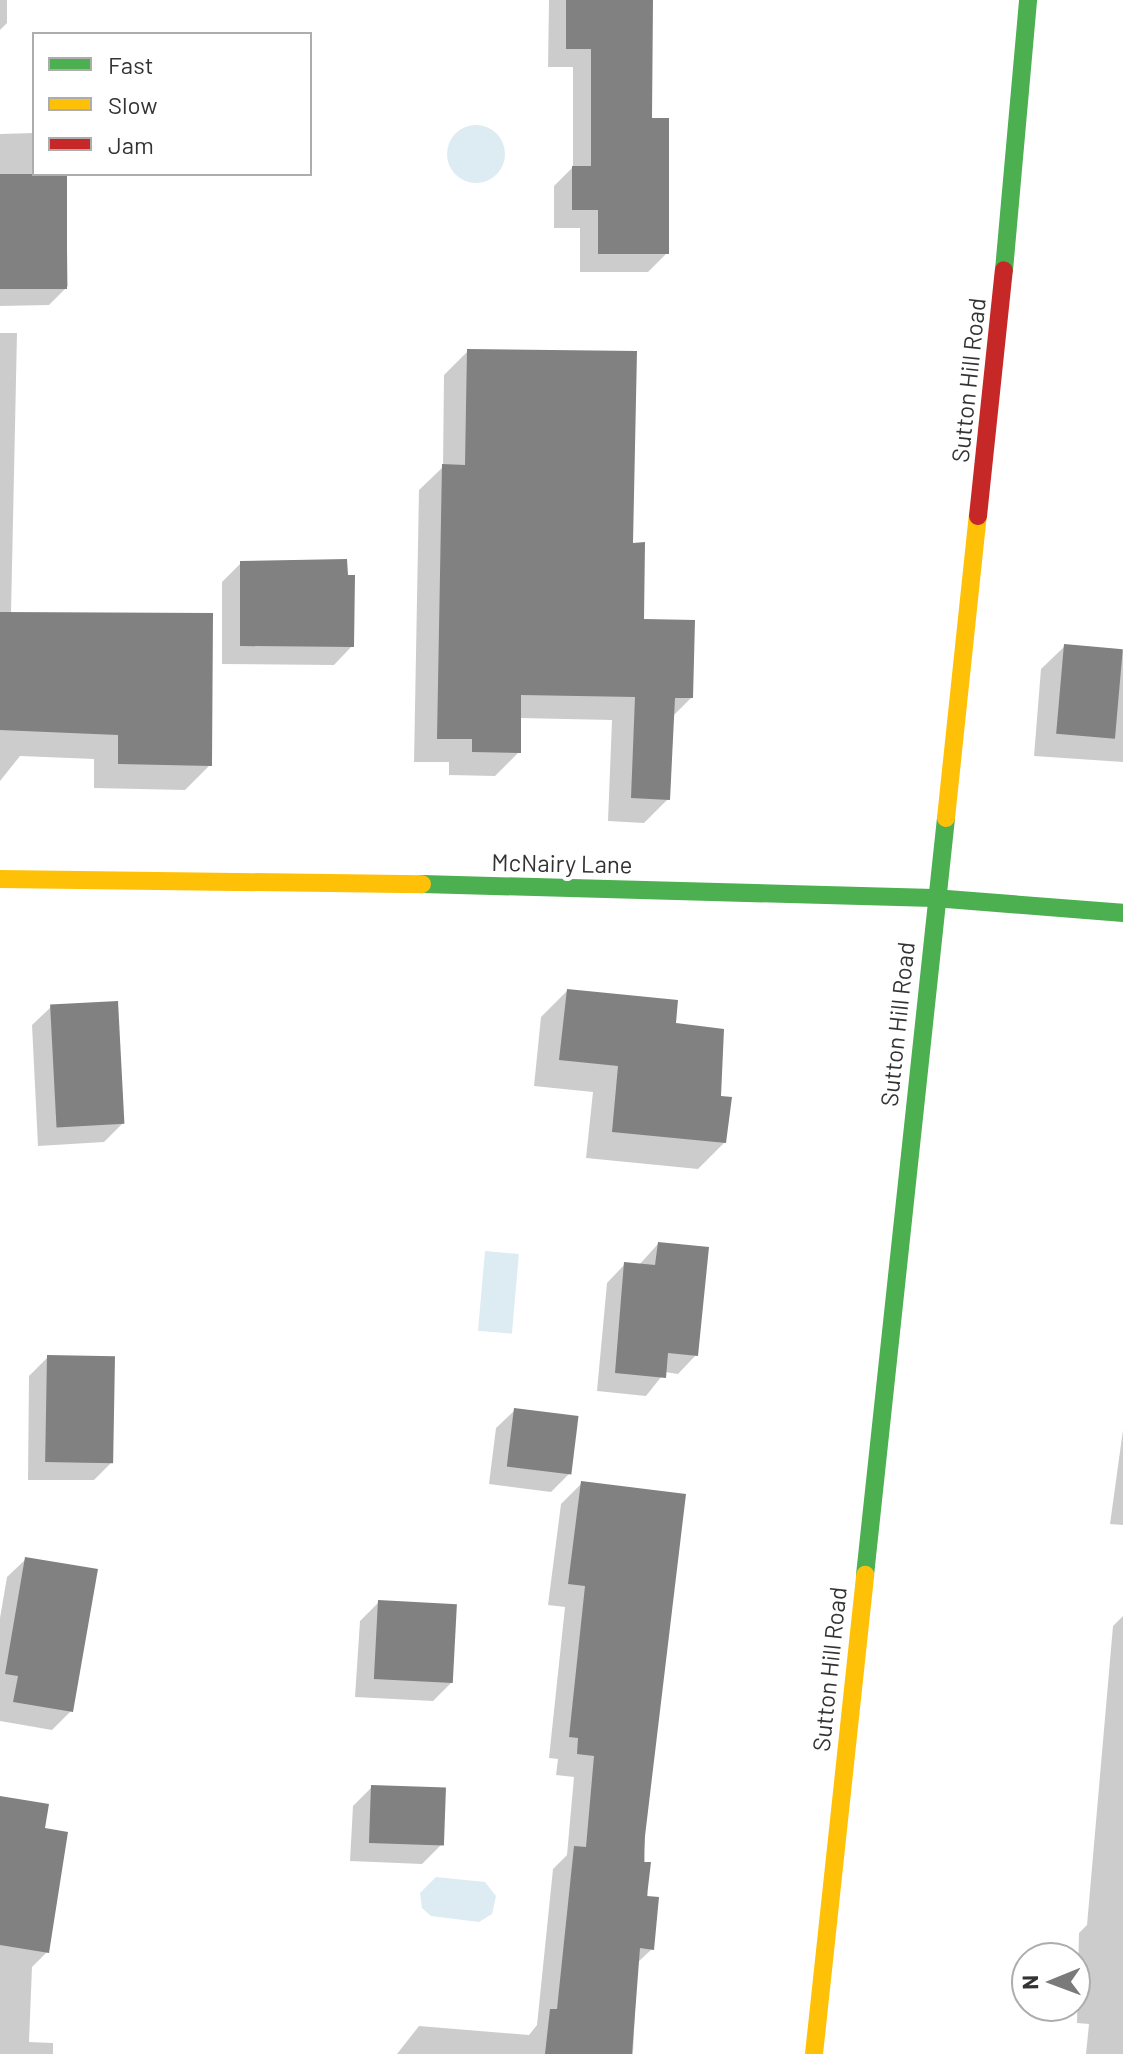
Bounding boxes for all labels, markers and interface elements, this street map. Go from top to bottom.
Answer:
legend [32,32,312,176]
text: Fast [108,50,153,79]
text: Slow [108,90,157,119]
text: Jam [108,130,154,159]
street label: Sutton Hill Road [945,296,991,464]
street label: McNairy Lane [491,847,633,879]
street label: Sutton Hill Road [874,940,920,1108]
street label: Sutton Hill Road [806,1585,852,1753]
north arrow [1011,1942,1091,2022]
text: N [1016,1975,1042,1990]

